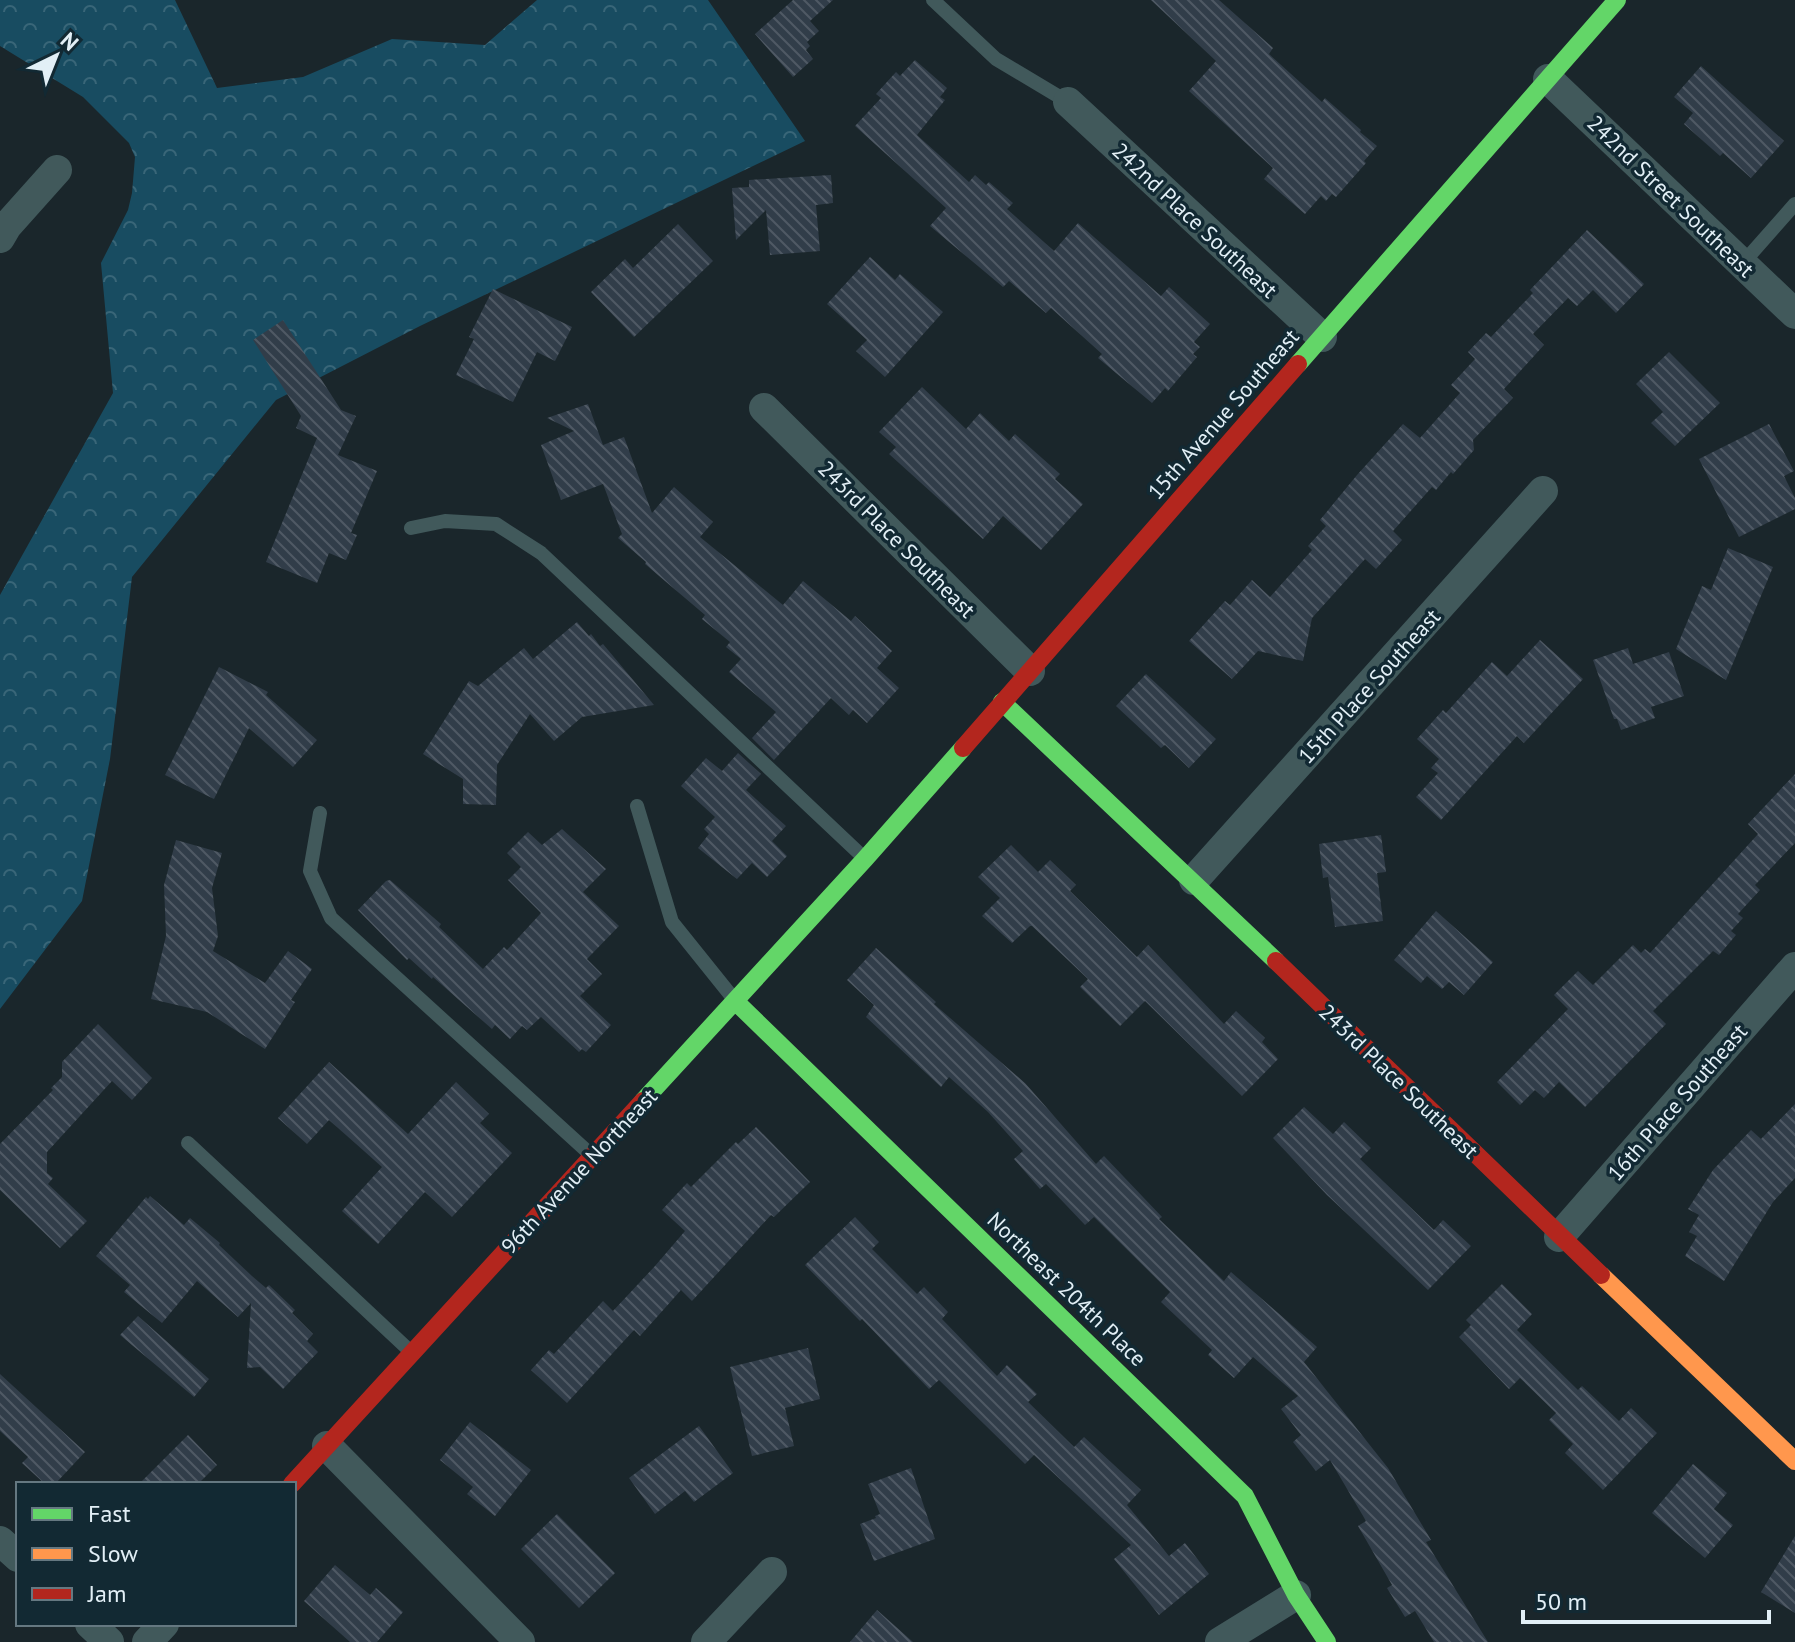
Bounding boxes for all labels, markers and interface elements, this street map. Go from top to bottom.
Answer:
north arrow [16,16,96,96]
text: N [55,26,84,57]
street label: 242nd Street Southeast [1582,109,1761,283]
street label: 242nd Place Southeast [1107,136,1284,304]
street label: 15th Avenue Southeast [1141,323,1305,505]
street label: 243rd Place Southeast [813,455,982,624]
street label: 15th Place Southeast [1292,602,1446,769]
street label: 243rd Place Southeast [1313,998,1485,1165]
street label: 16th Place Southeast [1601,1017,1753,1186]
street label: 96th Avenue Northeast [495,1082,663,1260]
street label: Northeast 204th Place [982,1206,1152,1372]
legend [16,1482,296,1626]
text: Fast [88,1498,131,1529]
text: Slow [88,1538,138,1569]
scale bar [1523,1574,1769,1624]
text: Jam [87,1578,126,1609]
text: 50 m [1535,1586,1587,1617]

